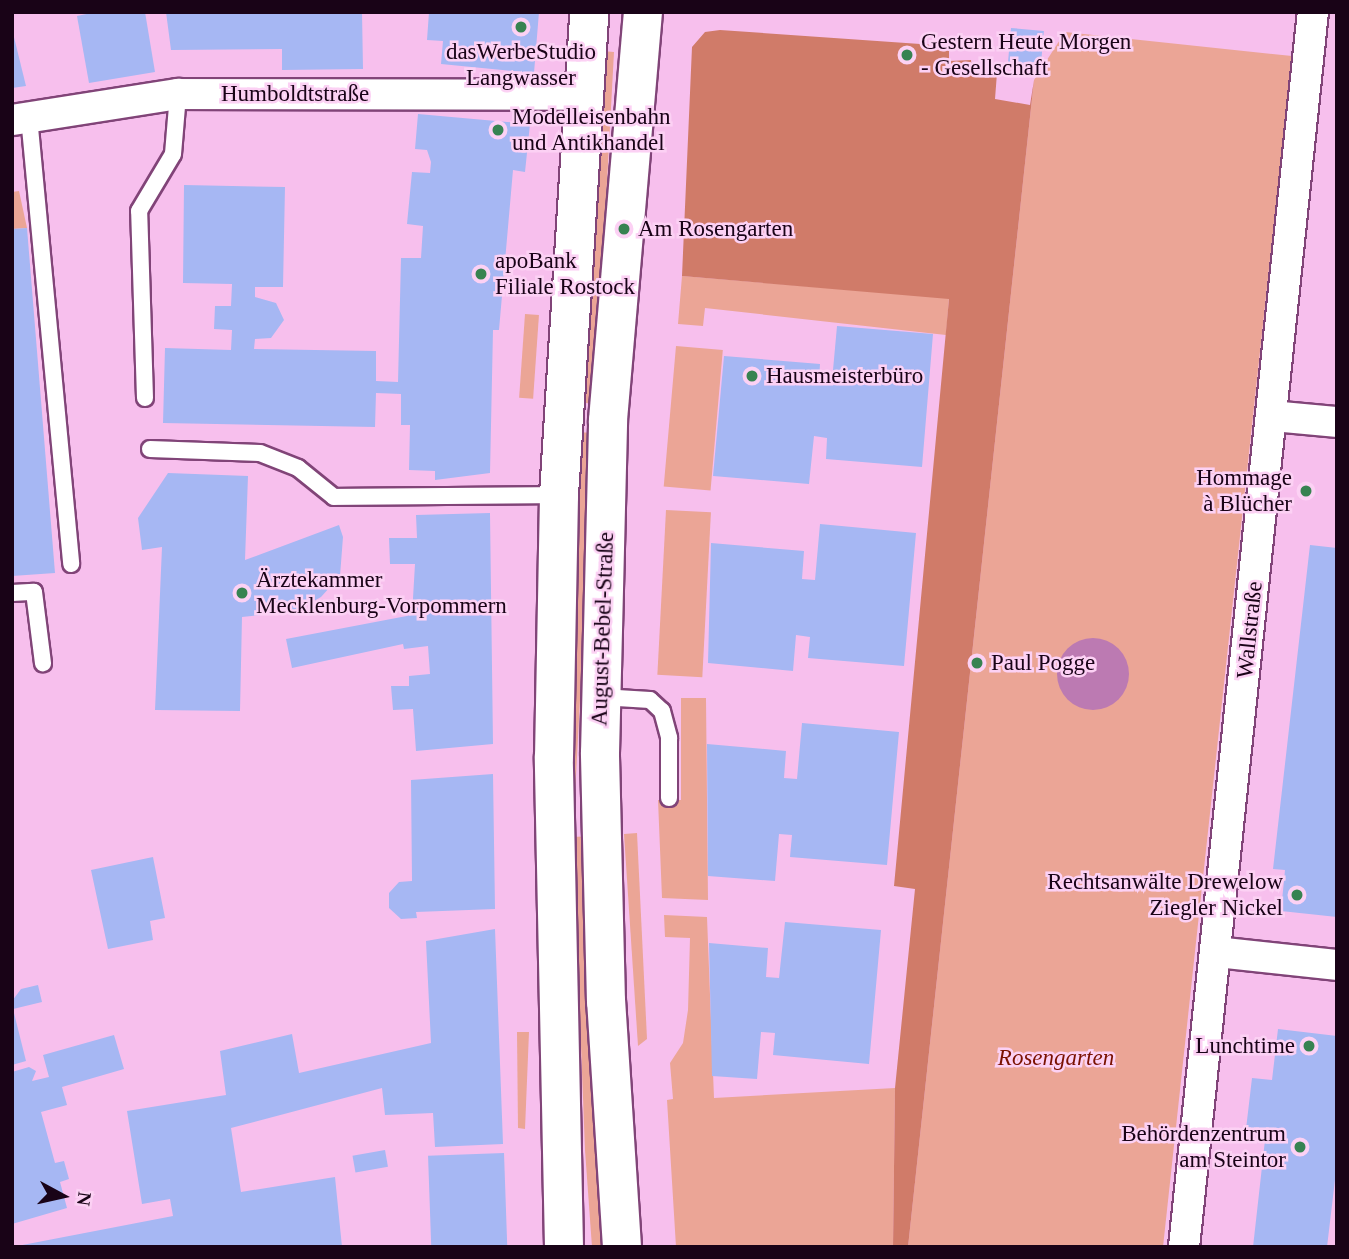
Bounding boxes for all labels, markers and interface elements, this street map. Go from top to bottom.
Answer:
marker: dasWerbeStudio Langwasser [513,19,529,35]
place label: Gestern Heute Morgen - Gesellschaft [921,28,1131,82]
place label: dasWerbeStudio Langwasser [446,38,596,92]
marker: Gestern Heute Morgen - Gesellschaft [899,47,915,63]
street label: Humboldtstraße [221,80,369,108]
place label: Modelleisenbahn und Antikhandel [512,103,670,157]
marker: Modelleisenbahn und Antikhandel [490,122,506,138]
place label: Am Rosengarten [638,215,793,243]
marker: Am Rosengarten [616,221,632,237]
place label: apoBank Filiale Rostock [495,247,635,301]
marker: apoBank Filiale Rostock [473,266,489,282]
place label: Hausmeisterbüro [766,362,923,390]
marker: Hausmeisterbüro [744,368,760,384]
place label: Hommage à Blücher [1196,464,1292,518]
marker: Hommage à Blücher [1298,483,1314,499]
street label: August-Bebel-Straße [586,531,620,727]
place label: Ärztekammer Mecklenburg-Vorpommern [256,566,507,620]
street label: Wallstraße [1231,580,1269,680]
marker: Ärztekammer Mecklenburg-Vorpommern [234,585,250,601]
place label: Paul Pogge [991,649,1095,677]
marker: Paul Pogge [969,655,985,671]
place label: Rechtsanwälte Drewelow Ziegler Nickel [1047,868,1283,922]
marker: Rechtsanwälte Drewelow Ziegler Nickel [1289,887,1305,903]
place label: Lunchtime [1195,1032,1295,1060]
marker: Lunchtime [1301,1038,1317,1054]
park label: Rosengarten [998,1044,1114,1072]
place label: Behördenzentrum am Steintor [1121,1120,1286,1174]
marker: Behördenzentrum am Steintor [1292,1139,1308,1155]
north arrow [28,1161,98,1231]
text: N [73,1191,96,1207]

